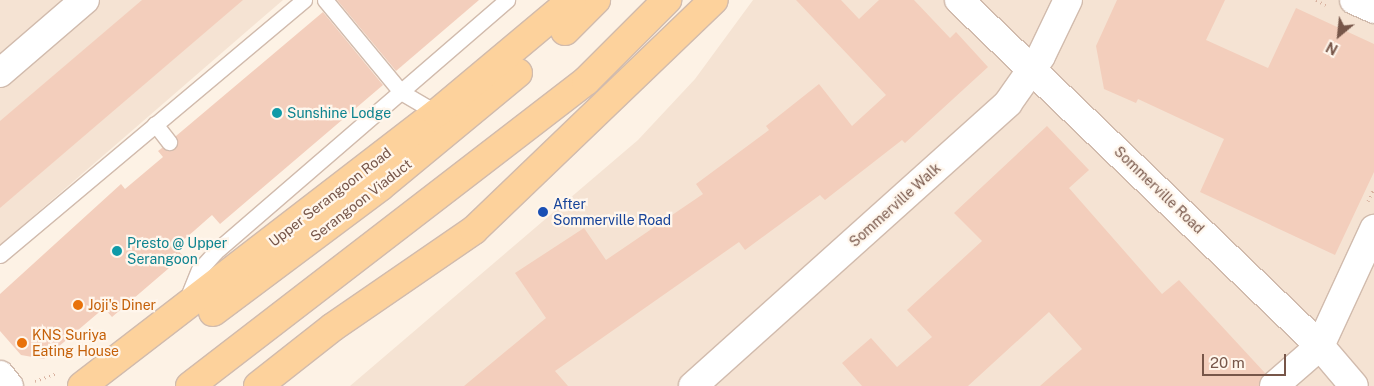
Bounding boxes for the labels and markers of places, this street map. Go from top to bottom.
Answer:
place label: Sunshine Lodge [287,105,391,121]
marker: Sunshine Lodge [271,107,283,119]
place label: After Sommerville Road [553,196,671,228]
marker: After Sommerville Road [537,206,549,218]
place label: Presto @ Upper Serangoon [127,235,228,268]
marker: Presto @ Upper Serangoon [111,245,123,257]
place label: Joji's Diner [88,297,156,313]
marker: Joji's Diner [72,299,84,311]
place label: KNS Suriya Eating House [32,327,119,360]
marker: KNS Suriya Eating House [16,337,28,349]

